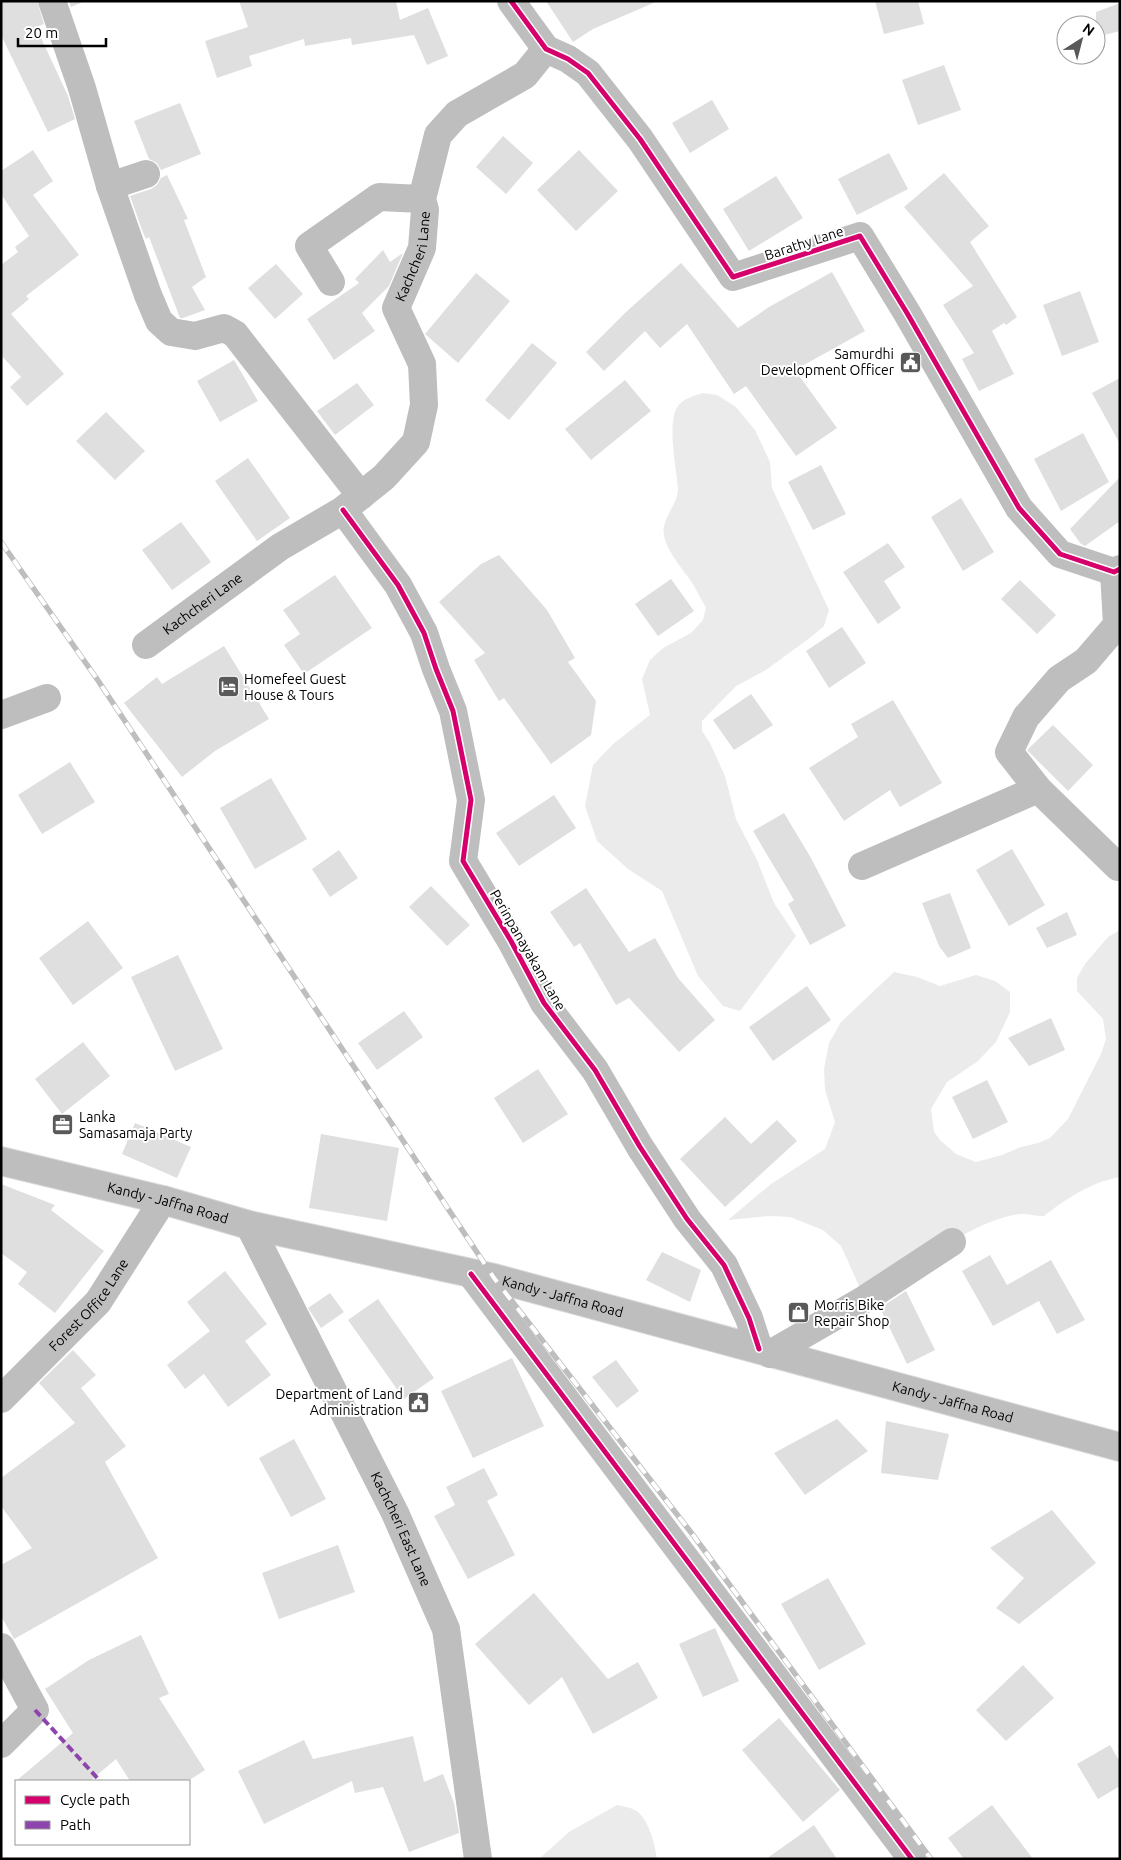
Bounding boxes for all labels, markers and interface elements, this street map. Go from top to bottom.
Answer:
scale bar [18,15,105,47]
north arrow [1056,15,1106,65]
text: N [1080,20,1098,39]
text: 20 m [25,24,58,41]
street label: Kachcheri Lane [392,210,433,304]
street label: Barathy Lane [763,223,845,263]
place label: Samurdhi Development Officer [761,346,895,378]
public building icon: Samurdhi Development Officer [898,350,922,374]
street label: Kachcheri Lane [160,569,245,638]
place label: Homefeel Guest House & Tours [244,671,346,703]
hotel icon: Homefeel Guest House & Tours [216,675,240,699]
street label: Perinpanayakam Lane [487,887,569,1013]
place label: Lanka Samasamaja Party [79,1109,192,1141]
office icon: Lanka Samasamaja Party [51,1113,75,1137]
street label: Kandy - Jaffna Road [106,1179,230,1227]
street label: Forest Office Lane [46,1256,131,1354]
street label: Kandy - Jaffna Road [500,1273,625,1321]
place label: Morris Bike Repair Shop [814,1297,889,1329]
shop icon: Morris Bike Repair Shop [786,1301,810,1325]
street label: Kandy - Jaffna Road [890,1378,1015,1426]
place label: Department of Land Administration [275,1386,403,1418]
public building icon: Department of Land Administration [407,1390,431,1414]
street label: Kachcheri East Lane [367,1469,434,1589]
legend [15,1780,190,1845]
text: Cycle path [60,1791,130,1808]
text: Path [60,1816,91,1833]

